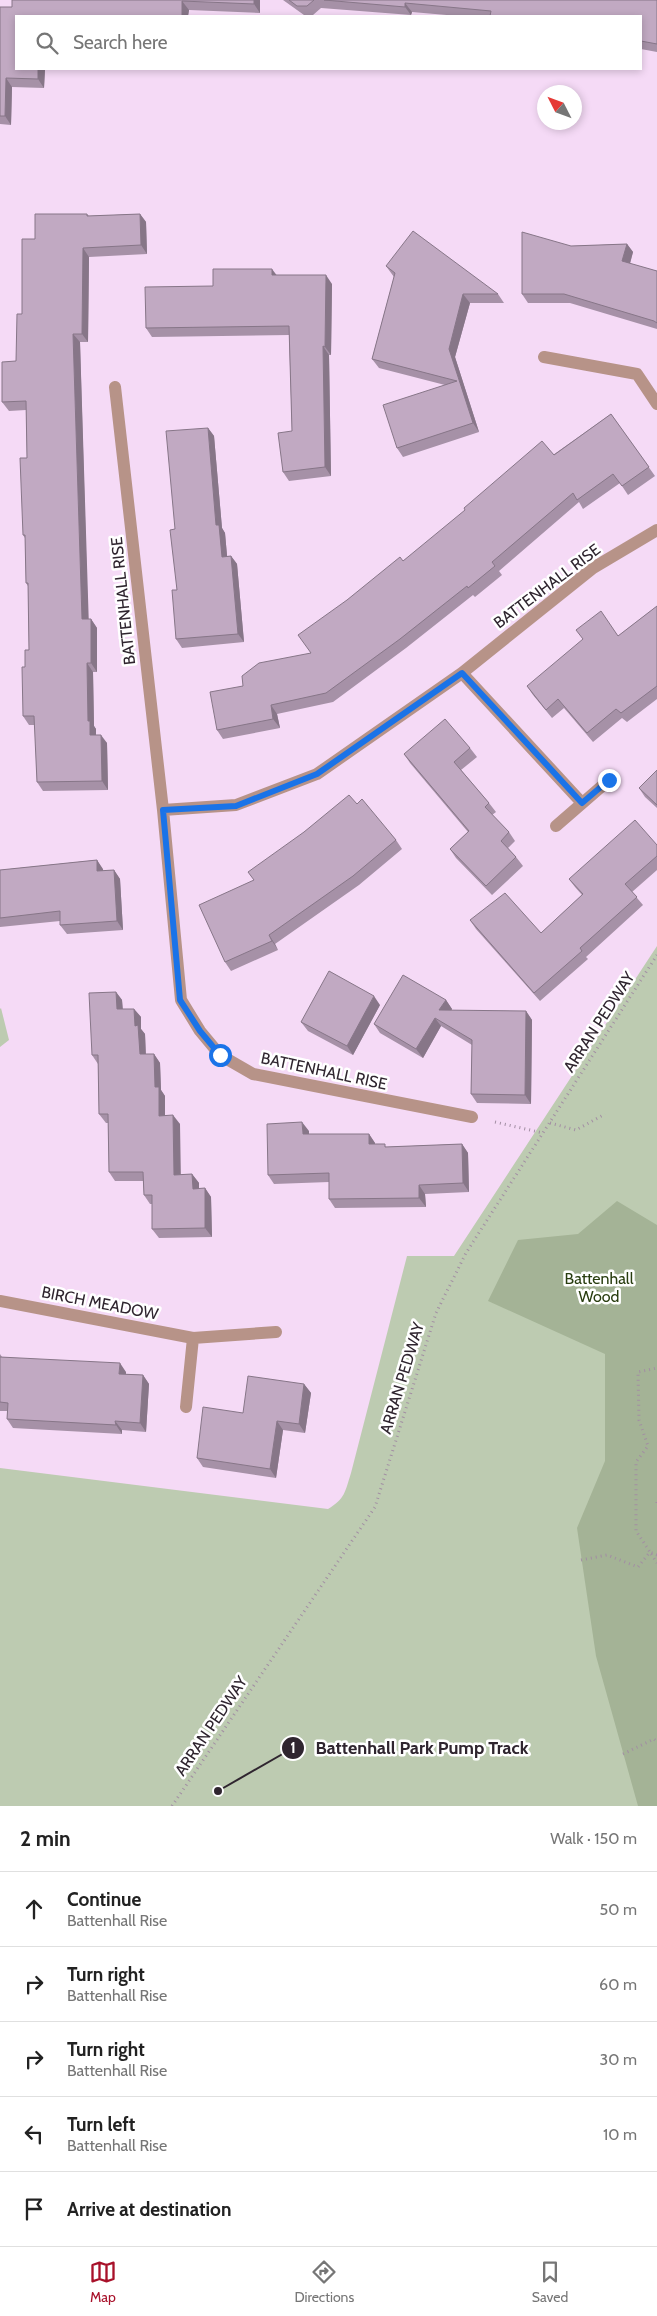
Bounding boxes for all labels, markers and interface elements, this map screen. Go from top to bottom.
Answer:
search box [15,15,642,70]
icon: search [33,29,61,57]
text: Search here [73,31,167,54]
north arrow [537,85,582,130]
street label: BATTENHALL RISE [107,536,139,666]
street label: BATTENHALL RISE [490,540,604,632]
route end [598,769,621,792]
street label: ARRAN PEDWAY [559,967,639,1076]
route start [209,1044,232,1067]
street label: BATTENHALL RISE [259,1048,389,1094]
park label: Battenhall Wood [565,1269,634,1306]
street label: BIRCH MEADOW [40,1282,161,1324]
street label: ARRAN PEDWAY [376,1319,428,1436]
street label: ARRAN PEDWAY [171,1672,252,1779]
callout: Battenhall Park Pump Track [281,1732,539,1765]
text: Battenhall Park Pump Track [315,1737,529,1759]
text: 1 [290,1739,296,1757]
text: 2 min [20,1826,71,1851]
text: Walk · 150 m [550,1829,637,1848]
text: Continue [67,1888,141,1911]
icon: ahead [20,1895,48,1923]
text: 50 m [600,1900,637,1919]
text: Battenhall Rise [67,1911,167,1930]
text: Turn right [67,1963,145,1986]
icon: right [20,1970,48,1998]
text: 60 m [599,1975,637,1994]
text: Battenhall Rise [67,1986,167,2005]
text: Turn right [67,2038,145,2061]
icon: right [20,2045,48,2073]
text: 30 m [600,2050,637,2069]
text: Battenhall Rise [67,2061,167,2080]
text: Turn left [67,2113,135,2136]
icon: left [20,2120,48,2148]
text: 10 m [603,2125,637,2144]
text: Battenhall Rise [67,2136,167,2155]
icon: arrive [20,2195,48,2223]
text: Arrive at destination [67,2198,231,2221]
tab: Map [89,2258,117,2306]
tab: Directions [294,2258,354,2306]
tab: Saved [532,2258,568,2306]

